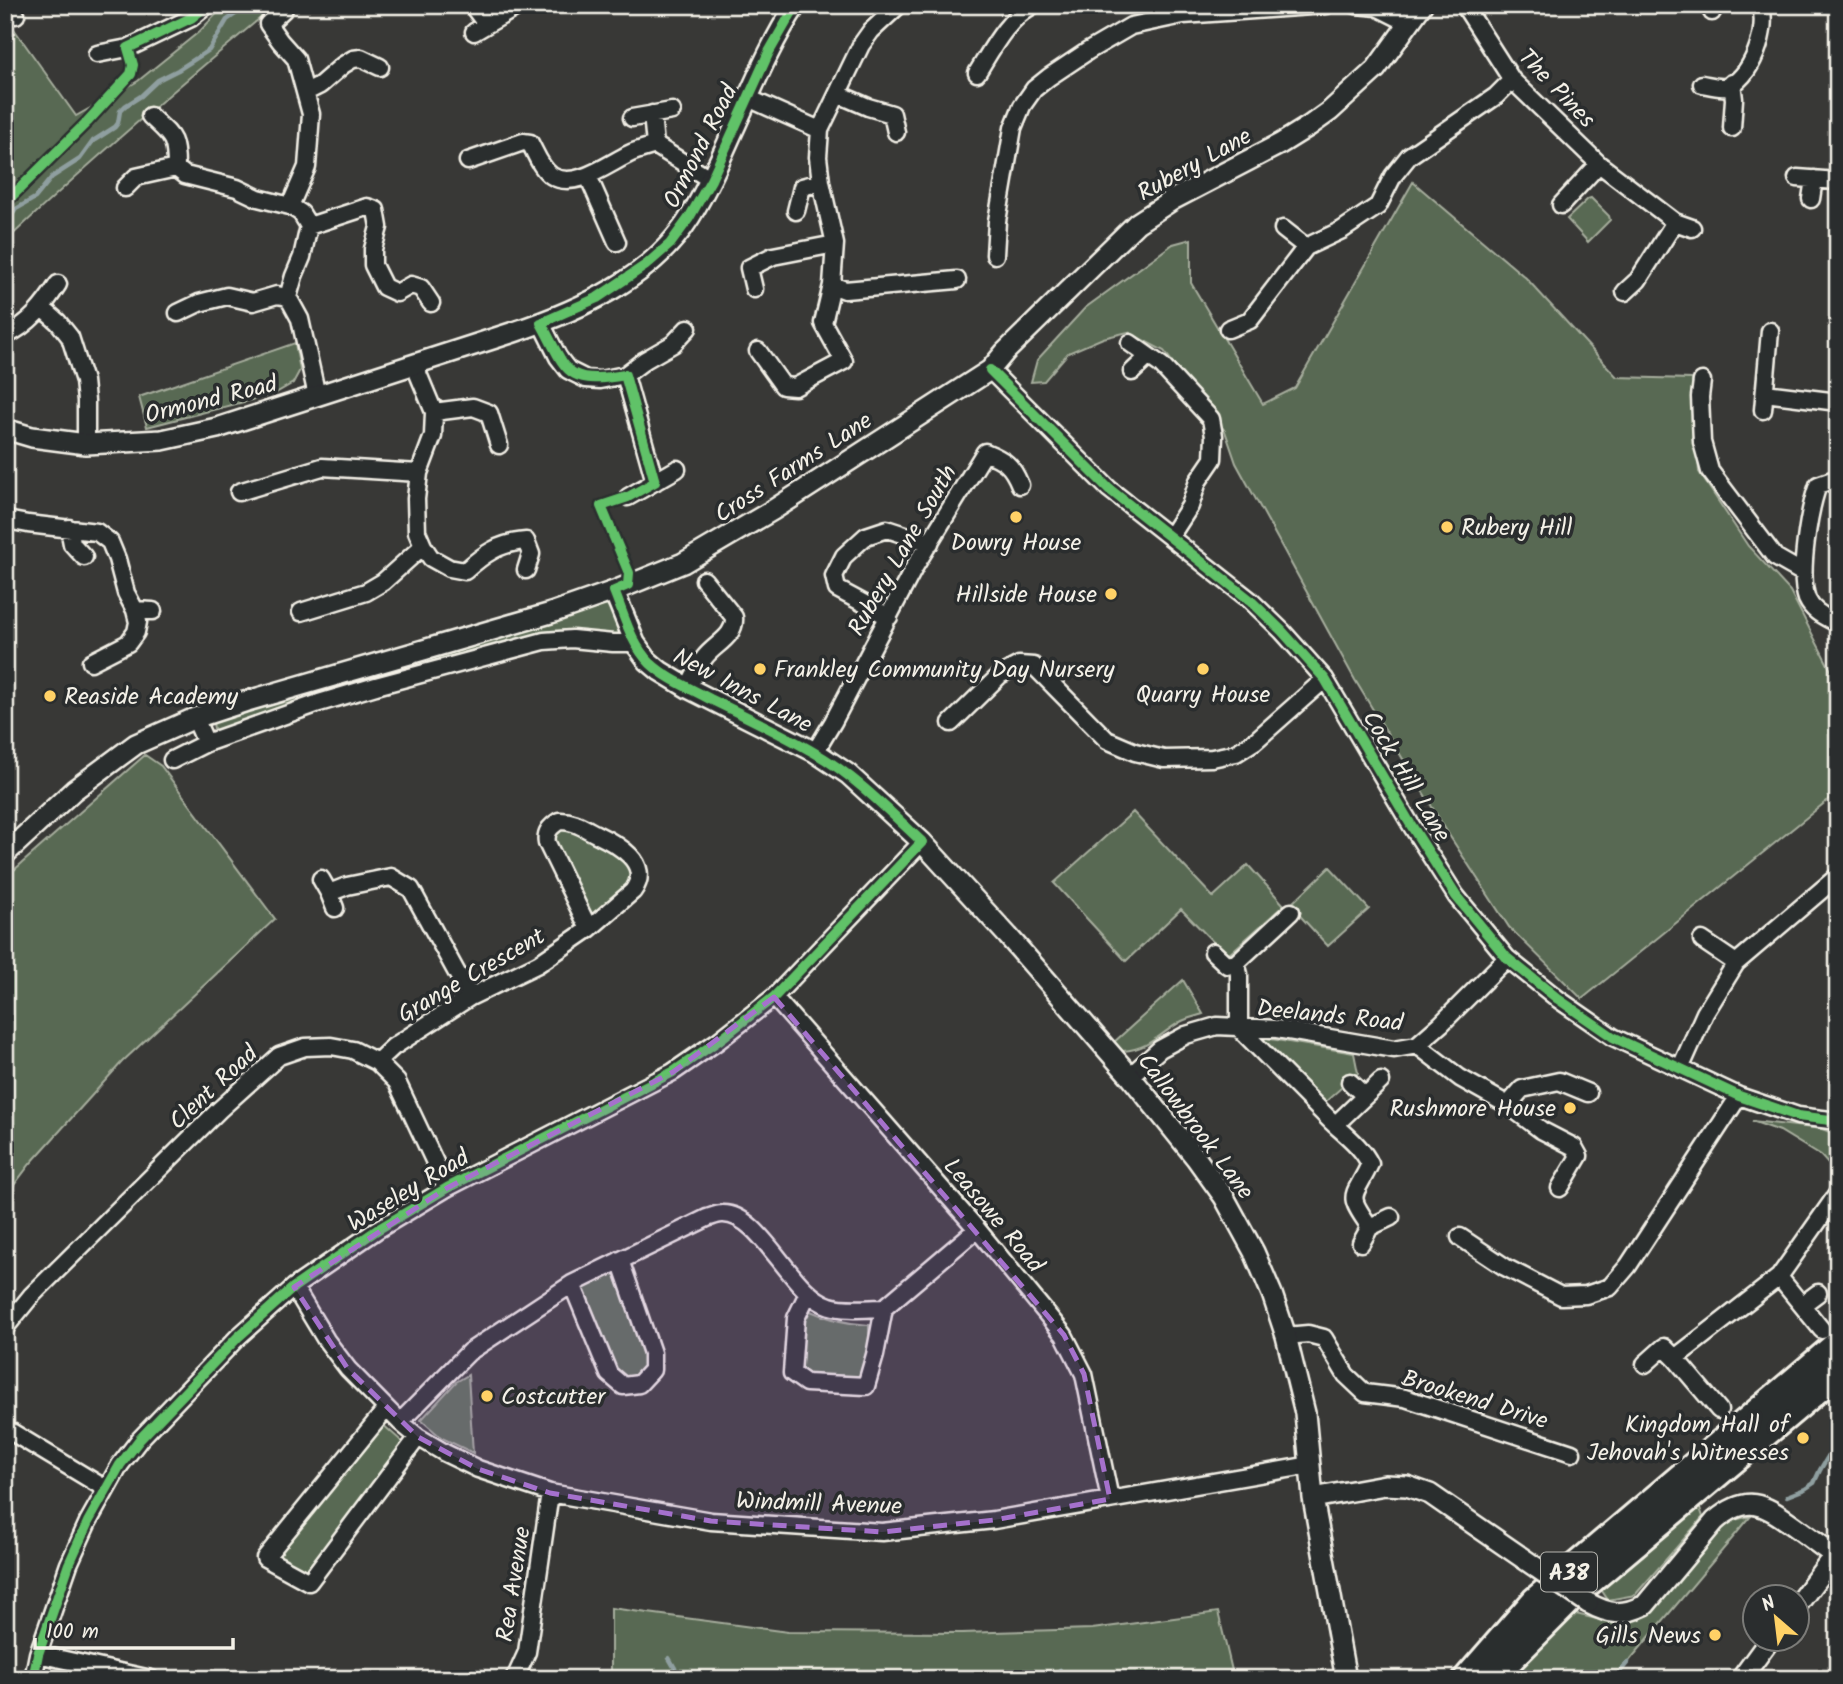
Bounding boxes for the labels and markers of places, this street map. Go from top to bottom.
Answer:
marker: Dowry House [1008,509,1024,525]
place label: Rubery Hill [1461,509,1572,548]
marker: Rubery Hill [1439,519,1455,535]
place label: Dowry House [951,524,1082,563]
place label: Hillside House [956,576,1097,615]
marker: Hillside House [1103,586,1119,602]
place label: Frankley Community Day Nursery [774,651,1115,690]
marker: Frankley Community Day Nursery [752,661,768,677]
marker: Quarry House [1195,661,1211,677]
place label: Quarry House [1136,676,1270,715]
place label: Reaside Academy [64,678,239,717]
marker: Reaside Academy [42,688,58,704]
place label: Rushmore House [1389,1090,1556,1129]
marker: Rushmore House [1562,1100,1578,1116]
place label: Costcutter [501,1378,607,1417]
marker: Costcutter [479,1388,495,1404]
place label: Kingdom Hall of Jehovah's Witnesses [1587,1406,1792,1473]
marker: Kingdom Hall of Jehovah's Witnesses [1795,1430,1811,1446]
place label: Gills News [1596,1617,1701,1656]
marker: Gills News [1707,1627,1723,1643]

